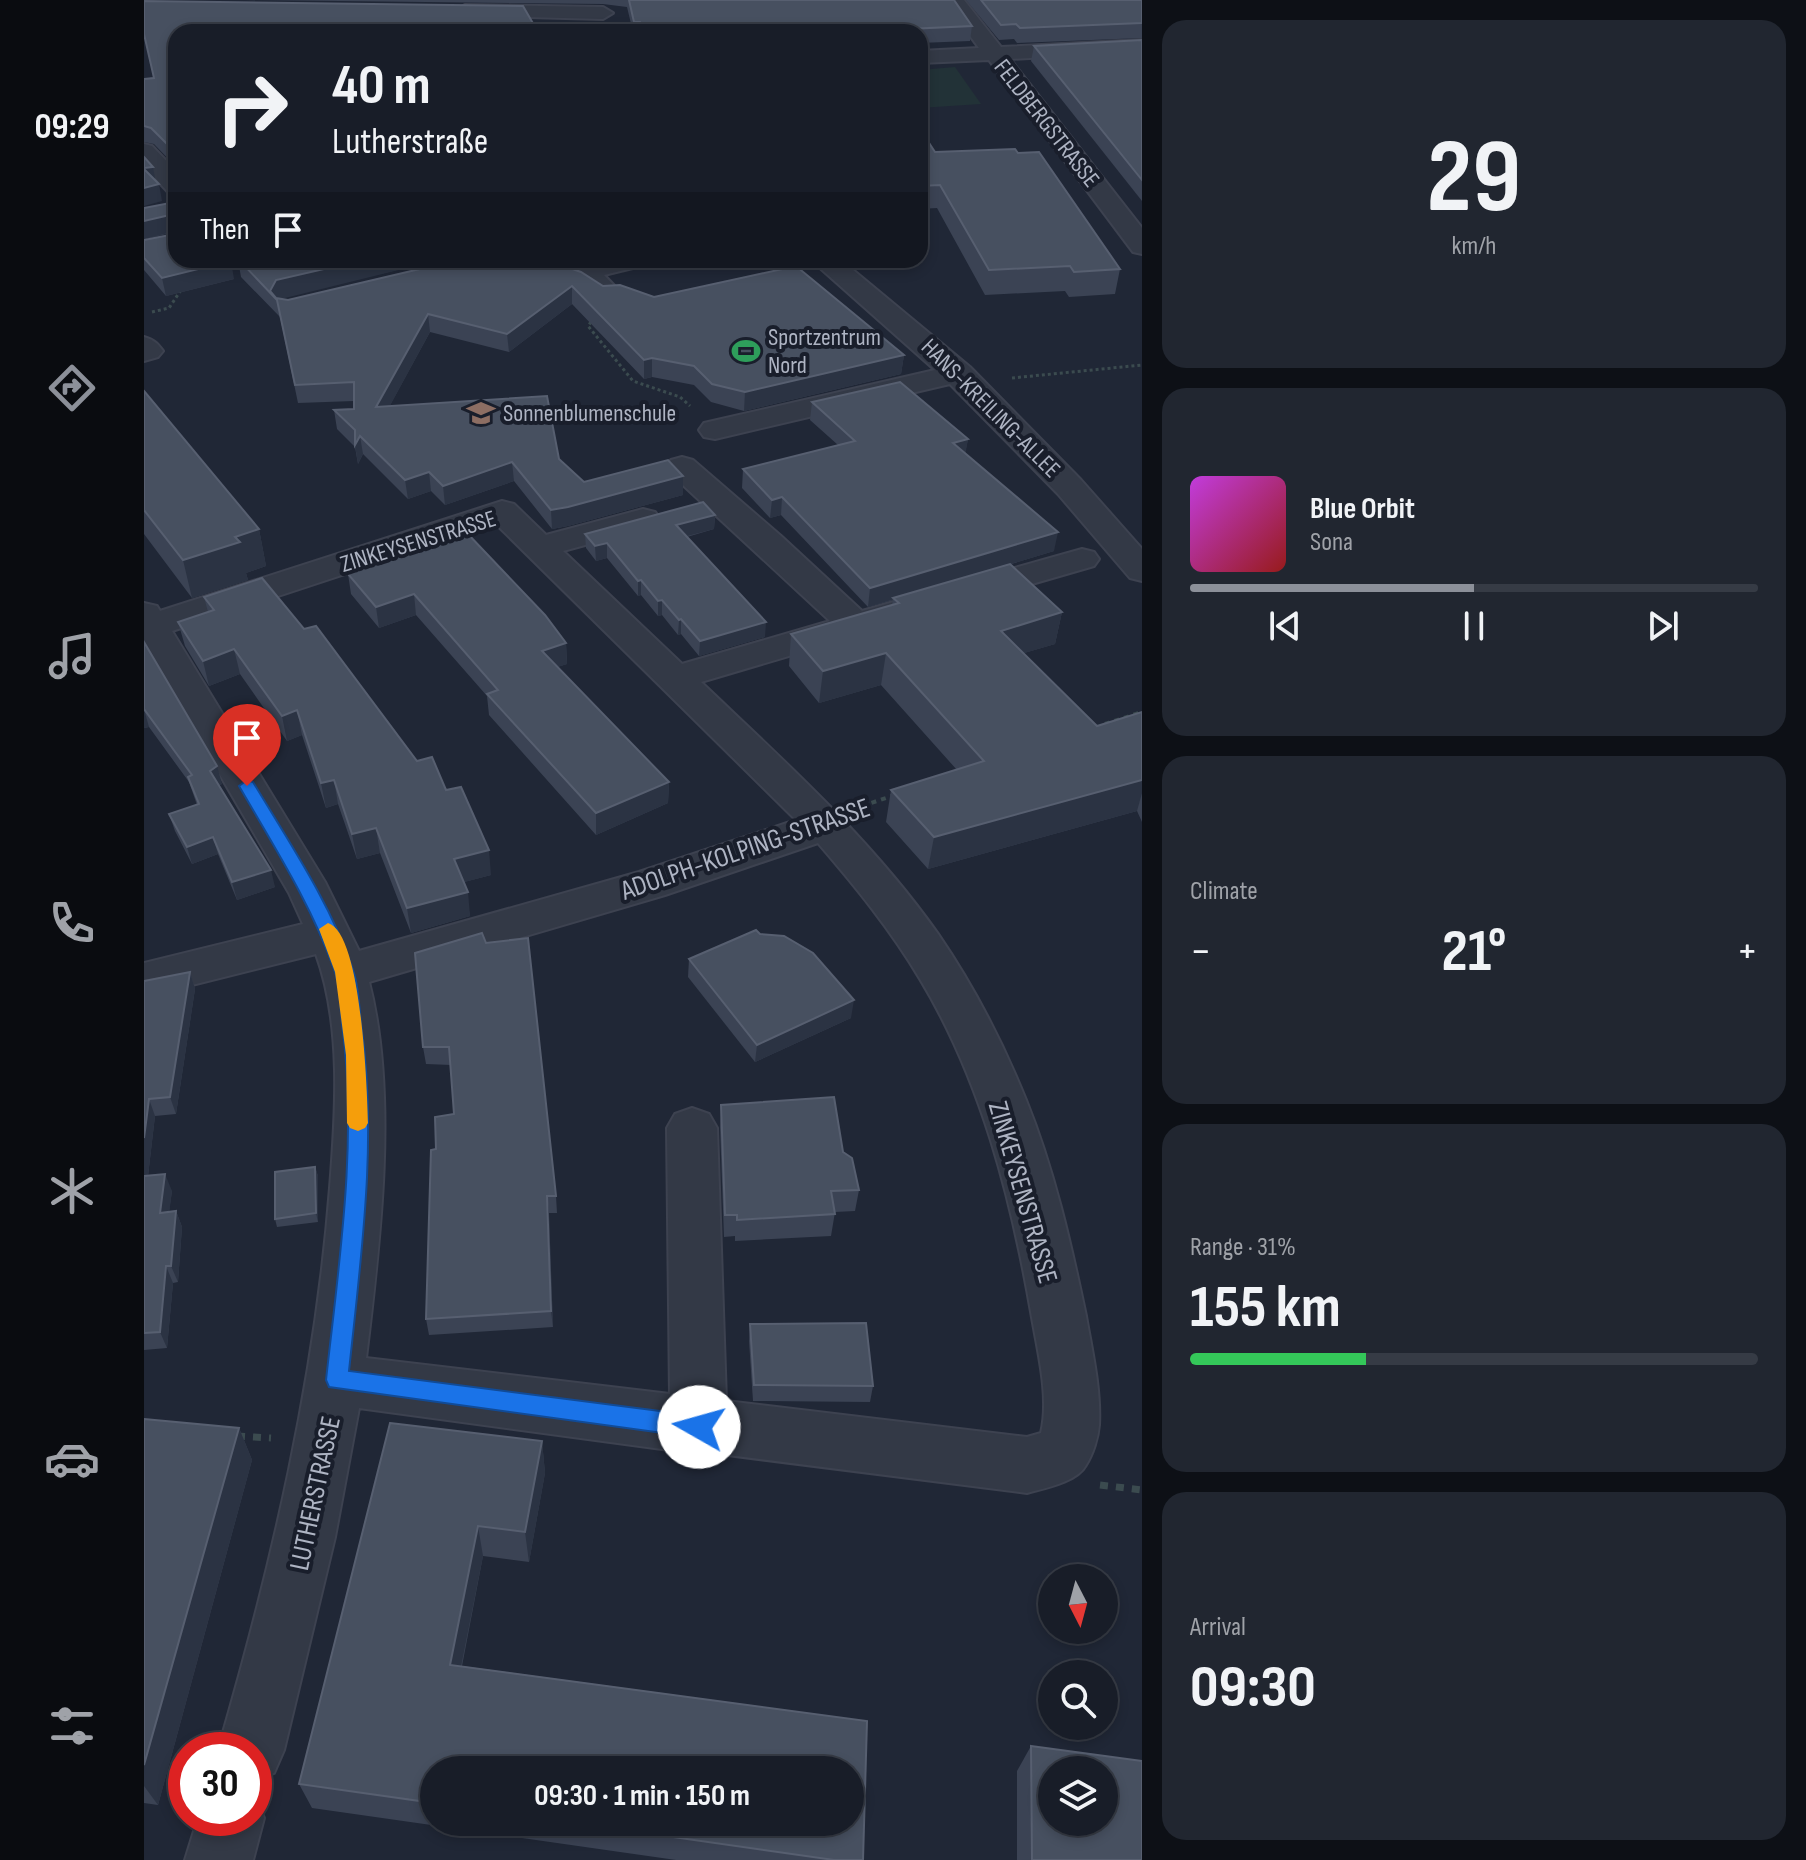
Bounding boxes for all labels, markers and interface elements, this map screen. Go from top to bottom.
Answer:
text: 40 m [332,53,431,120]
street label: FELDBERGSTRASSE [988,54,1106,193]
icon: right [200,56,304,160]
text: 09:29 [34,106,110,149]
text: 29 [1427,116,1521,241]
text: Lutherstraße [332,121,488,164]
icon: arrive [266,208,310,252]
text: Then [200,212,250,248]
text: km/h [1452,231,1496,262]
place label: Sportzentrum Nord [768,323,881,380]
street label: HANS-KREILING-ALLEE [915,333,1066,484]
sports icon: Sportzentrum Nord [731,336,761,366]
icon: directions [44,360,100,416]
school or university icon: Sonnenblumenschule [466,398,496,428]
place label: Sonnenblumenschule [503,399,676,428]
text: Blue Orbit [1310,491,1415,527]
street label: ZINKEYSENSTRASSE [337,504,499,579]
text: Sona [1310,527,1353,558]
icon: previous [1263,604,1307,648]
icon: pause [1452,604,1496,648]
icon: next [1641,604,1685,648]
icon: music [44,628,100,684]
pin [213,704,281,786]
icon: arrive [225,716,269,760]
street label: ADOLPH-KOLPING-STRASSE [616,791,874,908]
text: Climate [1190,876,1258,907]
icon: phone [44,895,100,951]
text: 21° [1441,916,1507,988]
text: − [1190,925,1212,978]
text: + [1736,925,1758,978]
street label: ZINKEYSENSTRASSE [981,1098,1064,1287]
icon: climate [44,1163,100,1219]
text: Range · 31% [1190,1232,1296,1263]
text: 155 km [1190,1272,1341,1344]
position arrow [657,1385,741,1469]
street label: LUTHERSTRASSE [283,1413,348,1573]
icon: car [44,1431,100,1487]
north arrow [1038,1564,1118,1644]
map controls [1038,1564,1118,1836]
text: Arrival [1190,1612,1246,1643]
text: 09:30 [1190,1652,1316,1724]
button: search [1038,1660,1118,1740]
icon: filters [44,1698,100,1754]
speed limit sign: 30 [168,1732,272,1836]
button: layers [1038,1756,1118,1836]
text: 09:30 · 1 min · 150 m [534,1778,750,1814]

